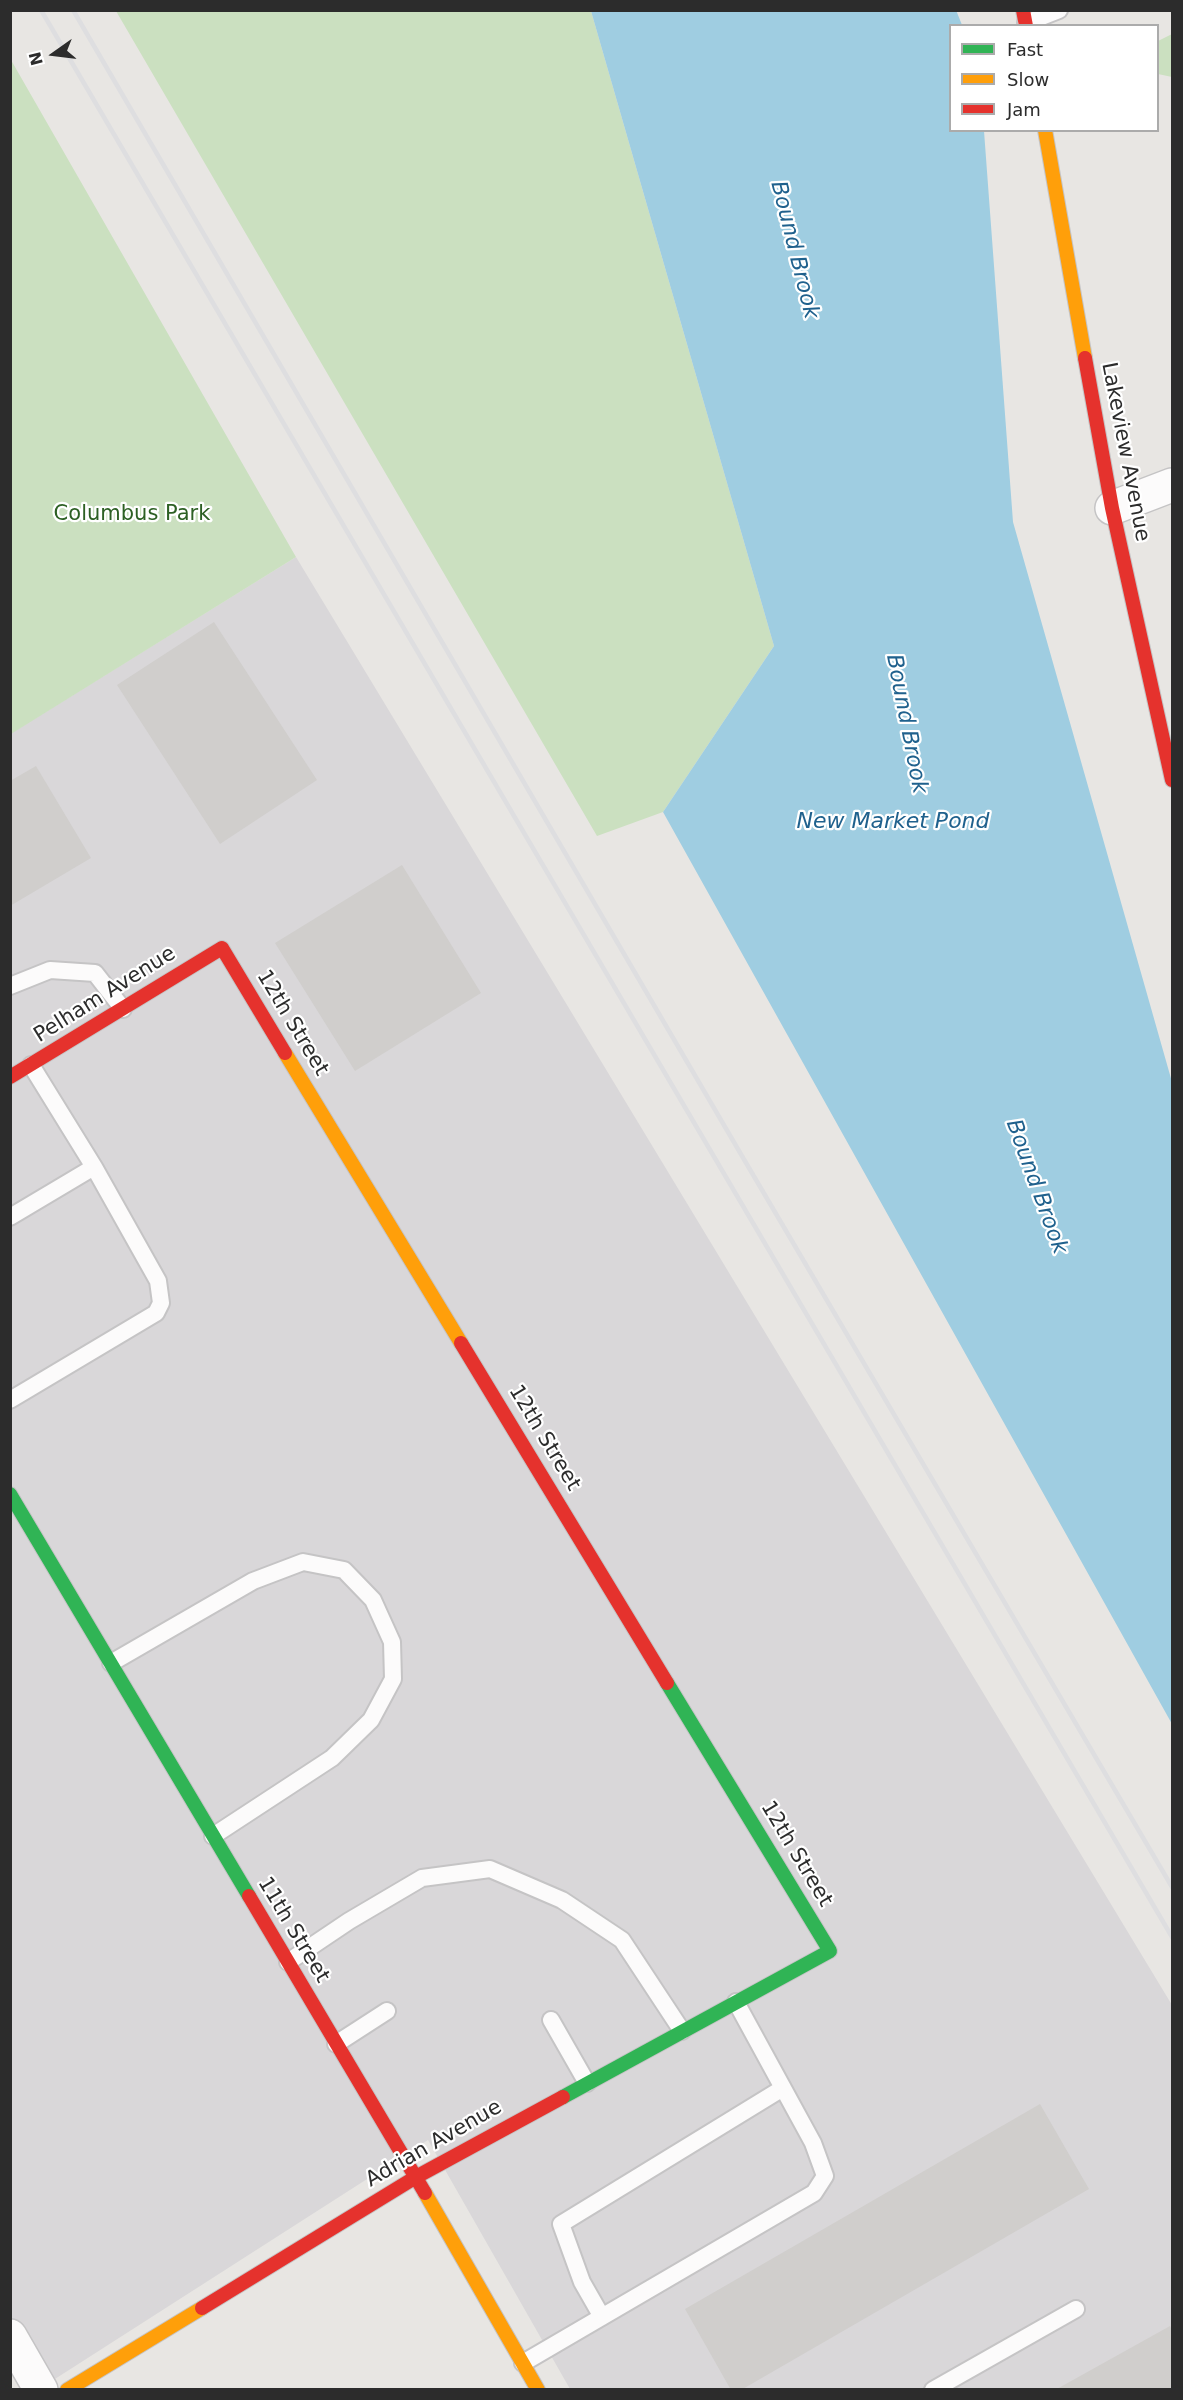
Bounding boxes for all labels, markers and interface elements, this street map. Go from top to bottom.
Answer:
north arrow [24,24,84,84]
legend [949,24,1159,132]
text: Fast [1007,39,1043,60]
text: N [25,50,47,67]
text: Slow [1007,69,1049,90]
text: Jam [1007,99,1041,120]
water label: Bound Brook [764,178,824,322]
street label: Lakeview Avenue [1095,360,1155,544]
park label: Columbus Park [54,502,210,528]
water label: Bound Brook [880,652,932,796]
water label: New Market Pond [796,809,990,835]
street label: Pelham Avenue [30,941,180,1049]
street label: 12th Street [251,966,333,1080]
water label: Bound Brook [999,1116,1073,1258]
street label: 12th Street [503,1381,585,1495]
street label: 12th Street [755,1797,837,1911]
street label: 11th Street [252,1873,334,1987]
street label: Adrian Avenue [362,2095,506,2193]

